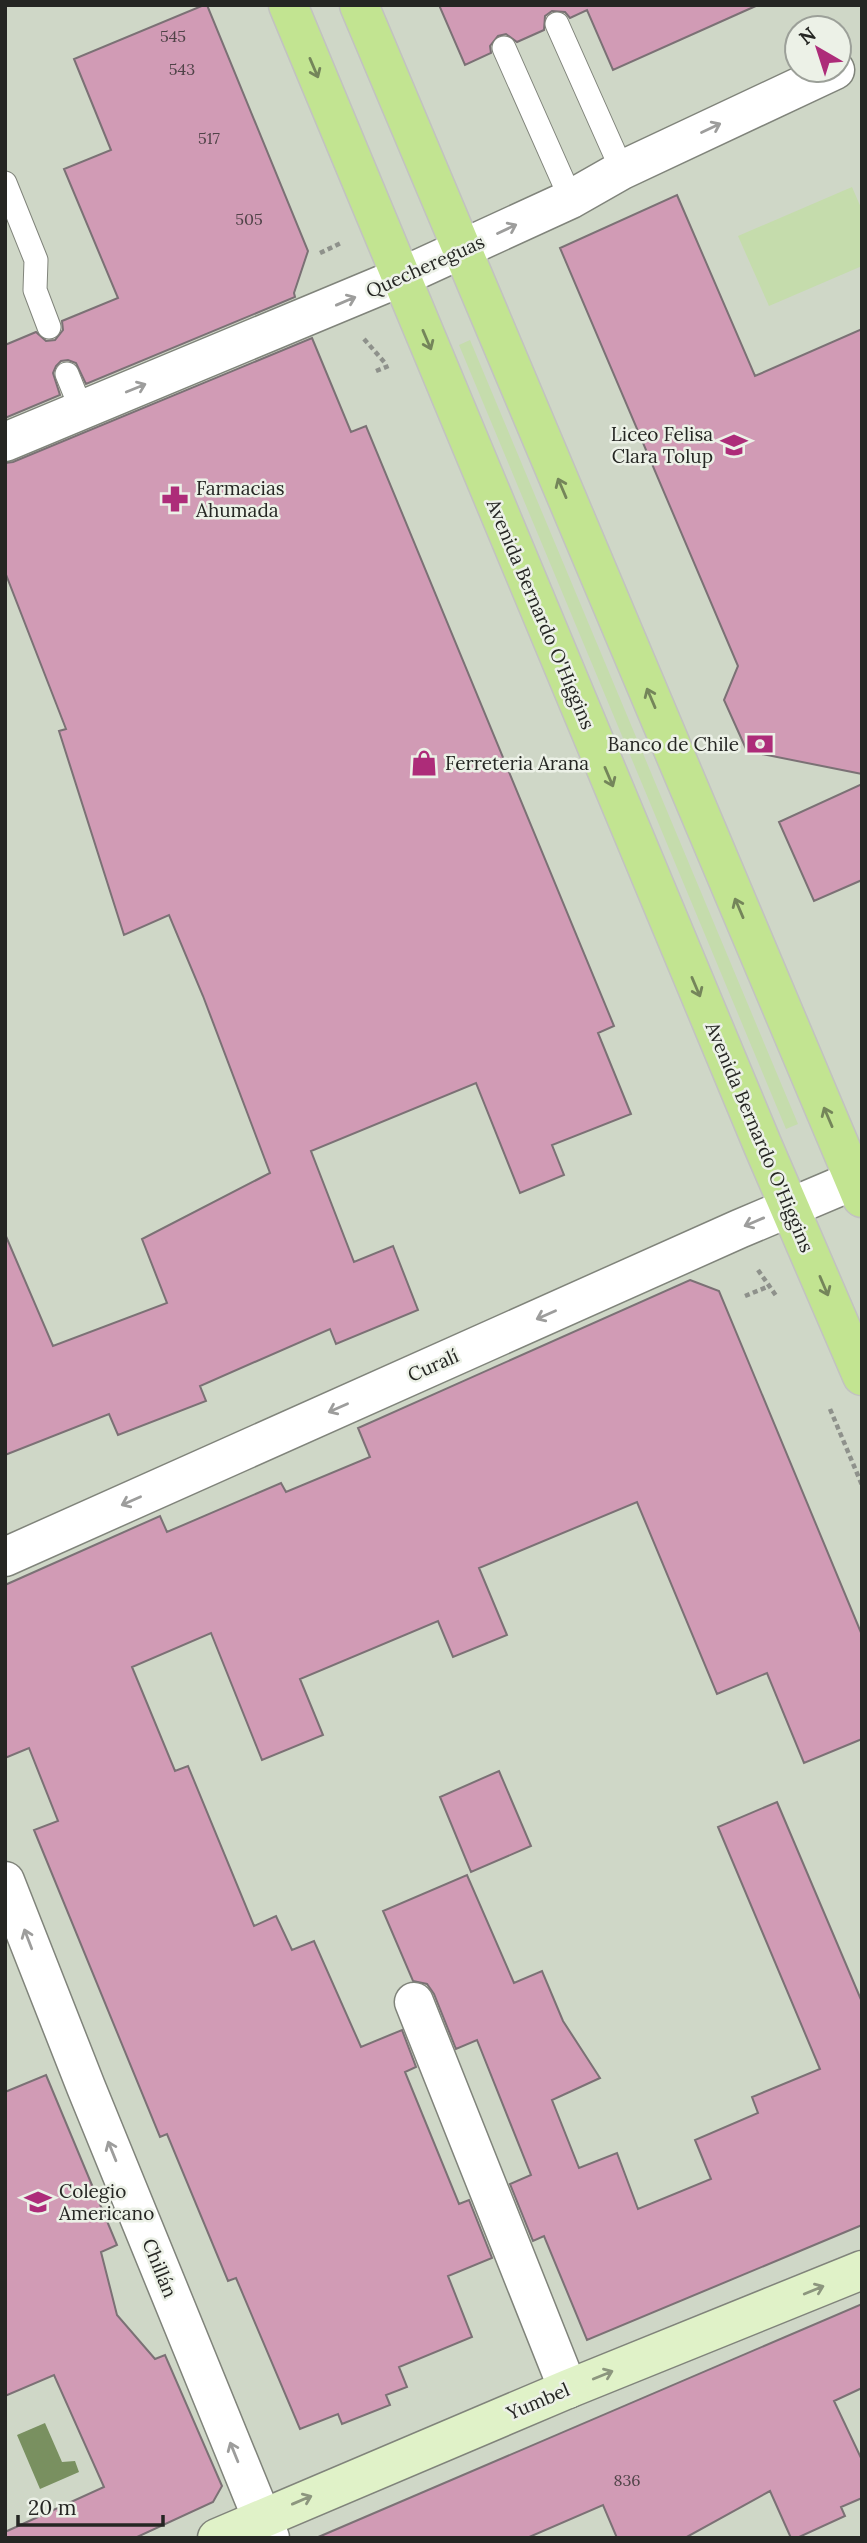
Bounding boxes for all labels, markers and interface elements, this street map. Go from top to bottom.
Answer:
north arrow [783,14,853,84]
text: N [794,22,821,50]
house number: 545 [160,26,186,46]
one-way arrow [308,57,321,79]
house number: 543 [169,59,195,79]
one-way arrow [700,121,722,134]
house number: 517 [198,128,221,148]
house number: 505 [235,209,263,229]
one-way arrow [497,221,518,234]
street label: Quechereguas [362,229,488,303]
one-way arrow [335,294,357,307]
one-way arrow [421,329,434,351]
one-way arrow [125,381,147,394]
place label: Liceo Felisa Clara Tolup [611,422,713,468]
school or university icon: Liceo Felisa Clara Tolup [719,430,749,460]
place label: Farmacias Ahumada [195,476,285,522]
one-way arrow [555,478,568,500]
pharmacy icon: Farmacias Ahumada [160,484,190,514]
street label: Avenida Bernardo O'Higgins [481,494,601,733]
one-way arrow [644,688,657,709]
bank icon: Banco de Chile [745,729,775,759]
place label: Banco de Chile [608,732,739,756]
shop icon: Ferreteria Arana [409,748,439,778]
place label: Ferreteria Arana [445,751,589,775]
one-way arrow [603,765,616,787]
one-way arrow [732,897,745,919]
one-way arrow [691,975,704,997]
street label: Avenida Bernardo O'Higgins [700,1017,820,1256]
one-way arrow [821,1107,834,1128]
one-way arrow [744,1217,765,1230]
one-way arrow [819,1275,832,1296]
one-way arrow [536,1309,557,1322]
street label: Curalí [404,1343,462,1387]
one-way arrow [328,1402,349,1415]
one-way arrow [120,1495,142,1508]
one-way arrow [21,1929,34,1950]
one-way arrow [104,2140,117,2162]
place label: Colegio Americano [58,2179,154,2225]
school or university icon: Colegio Americano [23,2187,53,2217]
street label: Chillán [137,2235,183,2301]
one-way arrow [802,2282,824,2295]
one-way arrow [591,2367,613,2380]
street label: Yumbel [502,2377,573,2425]
one-way arrow [227,2442,240,2464]
house number: 836 [613,2470,641,2490]
scale bar [18,2484,163,2528]
one-way arrow [291,2493,313,2506]
text: 20 m [28,2494,77,2521]

